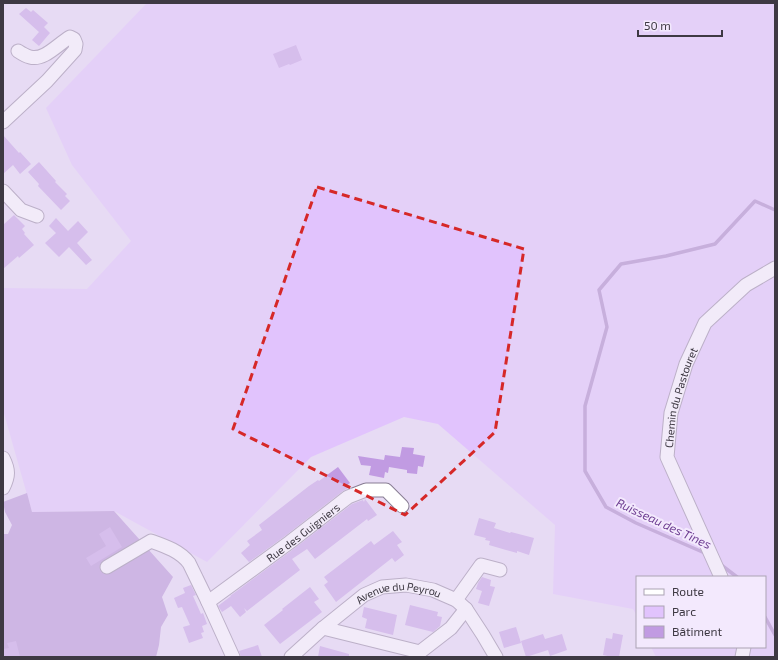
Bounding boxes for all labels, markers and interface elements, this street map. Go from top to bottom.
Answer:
scale bar [638,12,722,38]
text: 50 m [644,18,671,32]
street label: Chemin du Pastouret [661,345,699,448]
water label: Ruisseau des Tines [614,495,714,551]
street label: Rue des Guigniers [263,500,342,564]
legend [636,576,766,648]
street label: Avenue du Peyrou [353,578,444,606]
text: Route [672,584,704,598]
text: Parc [672,604,696,618]
text: Bâtiment [672,624,723,638]

